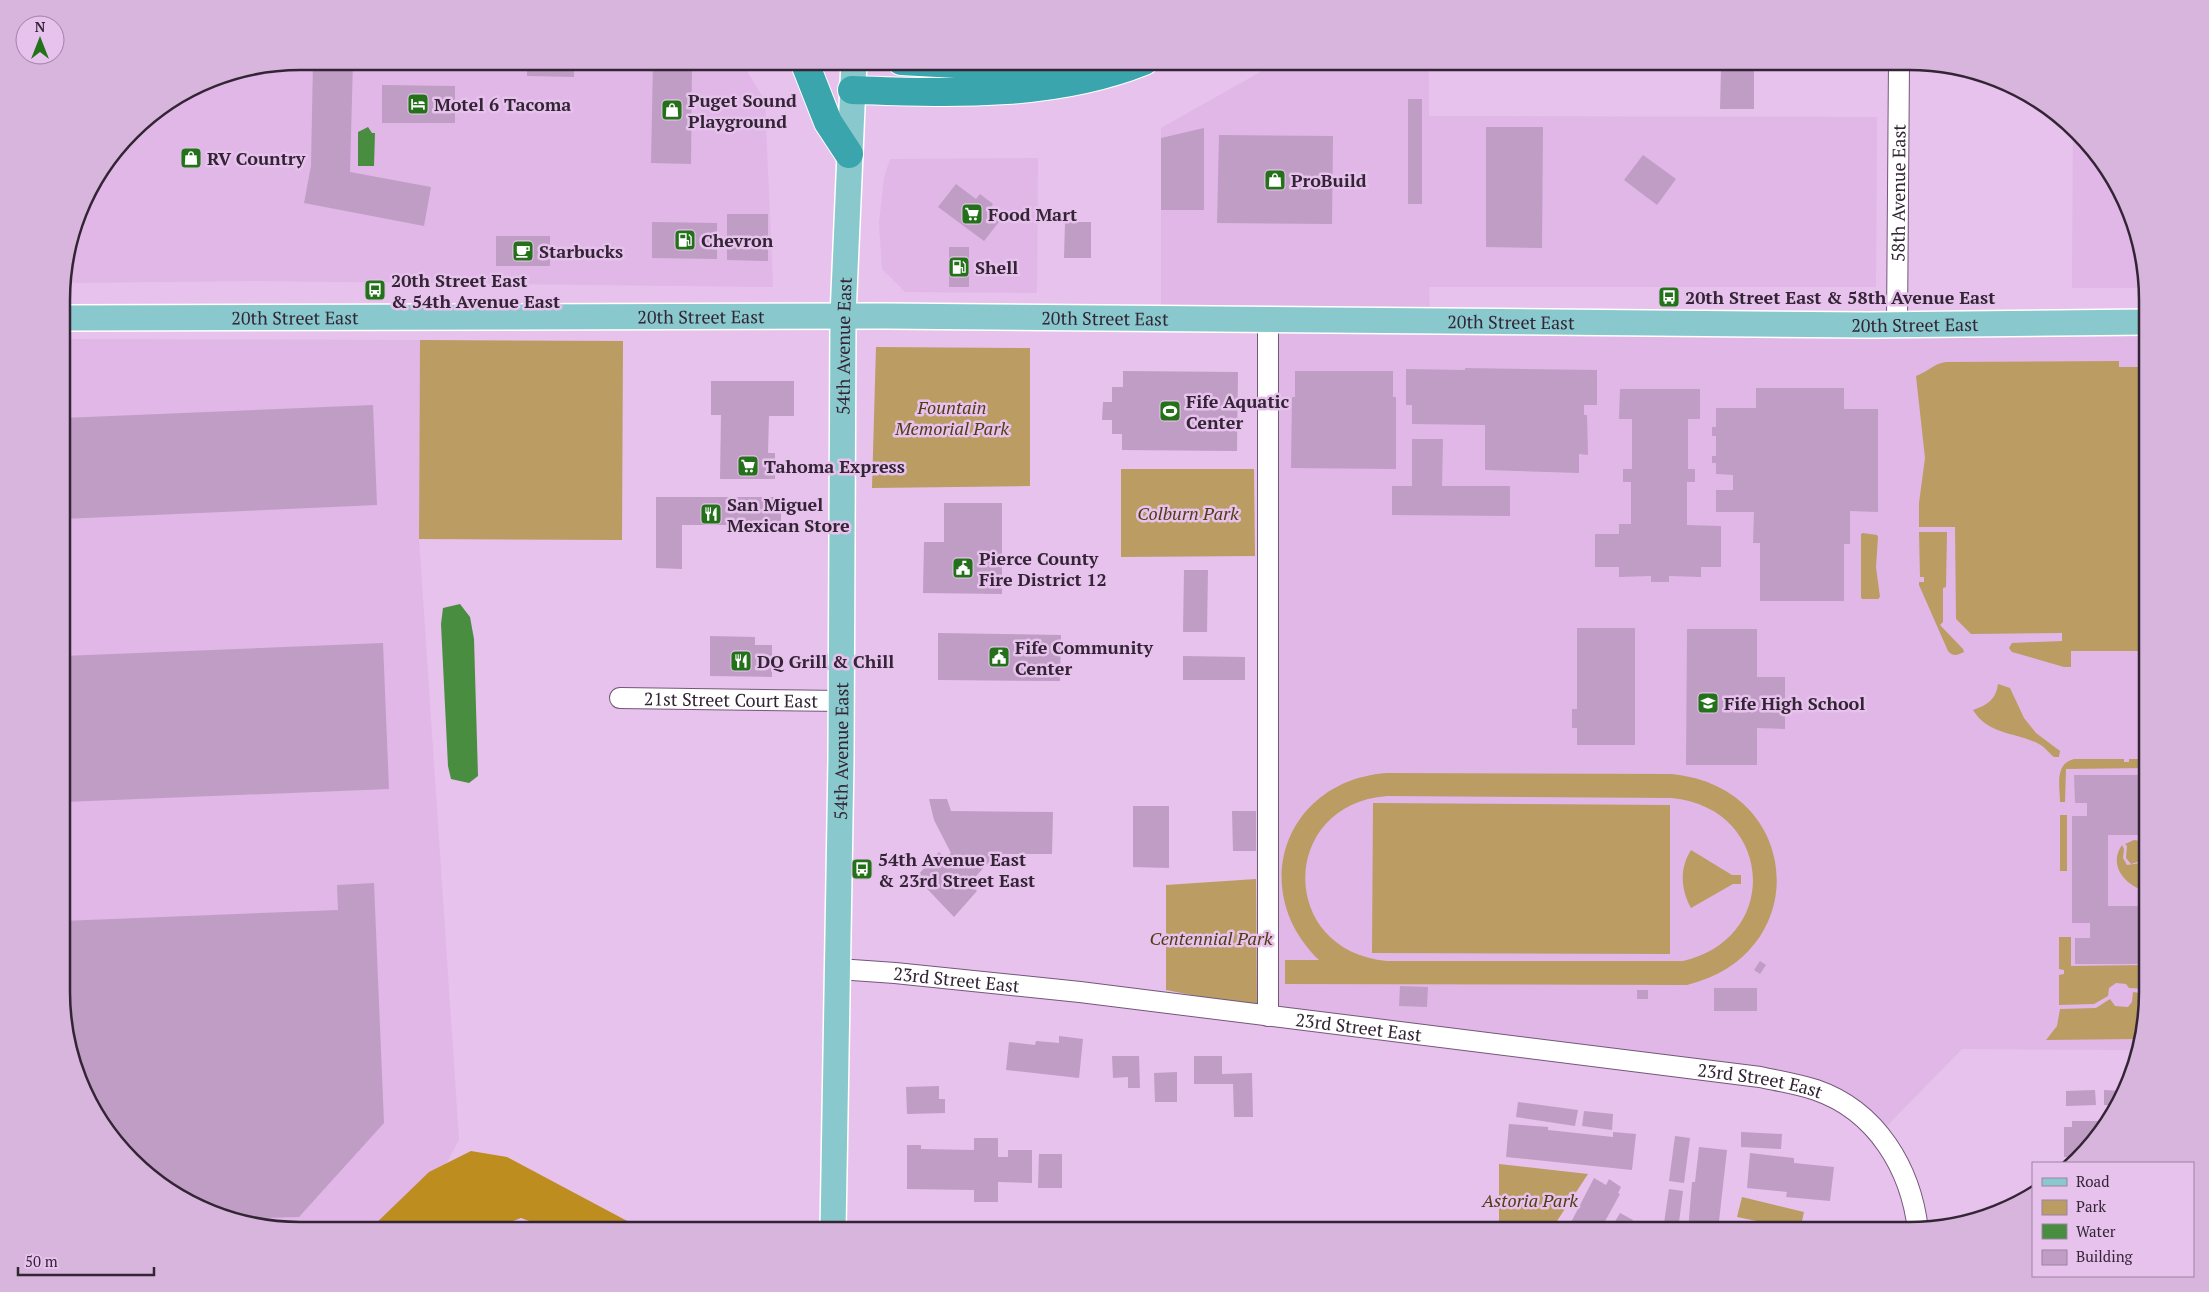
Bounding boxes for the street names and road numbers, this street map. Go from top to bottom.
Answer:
street label: 58th Avenue East [1885,124,1911,262]
street label: 54th Avenue East [831,276,857,415]
street label: 20th Street East [637,304,765,329]
street label: 20th Street East [231,305,359,330]
street label: 20th Street East [1041,305,1169,331]
street label: 20th Street East [1447,309,1575,334]
street label: 20th Street East [1851,312,1979,337]
street label: 54th Avenue East [828,682,853,820]
street label: 21st Street Court East [644,686,818,713]
street label: 23rd Street East [892,961,1021,998]
street label: 23rd Street East [1294,1007,1424,1047]
street label: 23rd Street East [1696,1057,1827,1104]

